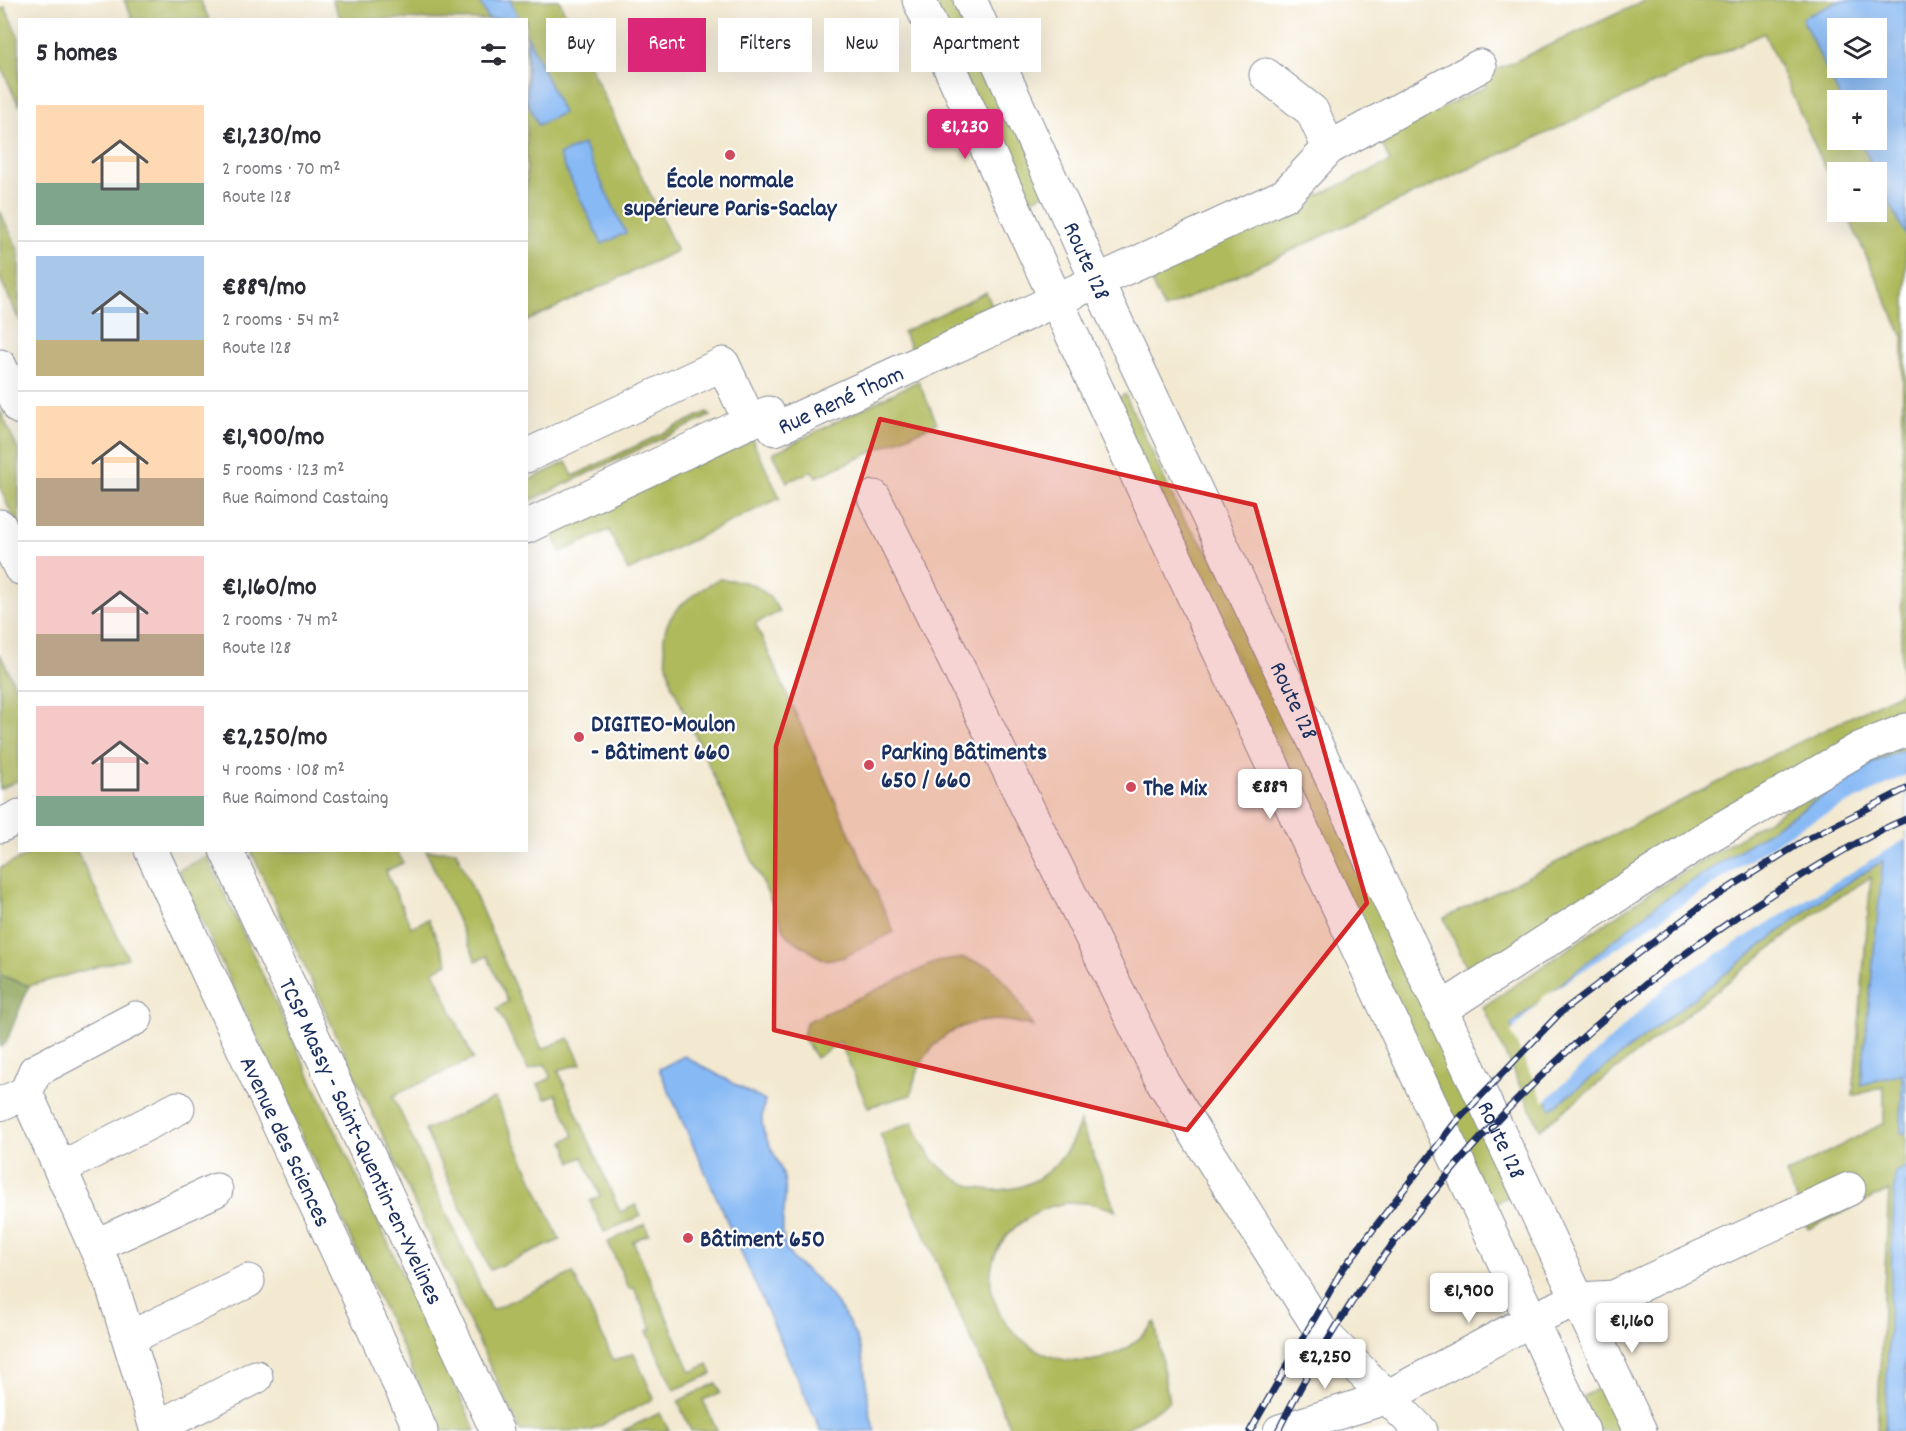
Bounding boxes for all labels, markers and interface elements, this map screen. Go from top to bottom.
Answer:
chip: Buy [546,18,616,72]
chip: Rent [628,18,706,72]
chip: Filters [718,18,812,72]
chip: New [824,18,899,72]
chip: Apartment [911,18,1041,72]
map controls [1827,18,1887,222]
button: layers [1827,18,1887,78]
text: 5 homes [36,36,118,73]
icon: filters [477,38,510,71]
button: + [1827,90,1887,150]
pin: €1,230 [916,109,1014,160]
text: €1,230 [941,114,989,142]
text: €1,230/mo [222,119,321,156]
icon: home [84,129,156,201]
marker: École normale supérieure Paris-Saclay [723,148,737,162]
text: 2 rooms · 70 m² [222,156,341,184]
button: − [1827,162,1887,222]
place label: École normale supérieure Paris-Saclay [624,165,838,227]
text: Route 128 [222,184,291,212]
street label: Route 128 [1052,217,1118,307]
text: €889/mo [222,270,306,307]
icon: home [84,280,156,352]
text: 2 rooms · 54 m² [222,307,340,335]
text: Route 128 [222,335,291,363]
street label: Rue René Thom [773,358,910,445]
text: €1,900/mo [222,420,324,457]
icon: home [84,430,156,502]
text: 5 rooms · 123 m² [222,457,345,485]
text: Rue Raimond Castaing [222,485,388,513]
text: €1,160/mo [222,570,317,607]
icon: home [84,580,156,652]
text: 2 rooms · 74 m² [222,607,338,635]
text: Route 128 [222,635,291,663]
street label: Route 128 [1259,657,1325,746]
place label: DIGITEO-Moulon - Bâtiment 660 [591,709,735,771]
text: €2,250/mo [222,720,327,757]
icon: home [84,730,156,802]
marker: DIGITEO-Moulon - Bâtiment 660 [572,730,586,744]
place label: Parking Bâtiments 650 / 660 [881,737,1047,799]
text: 4 rooms · 108 m² [222,757,345,785]
marker: Parking Bâtiments 650 / 660 [862,758,876,772]
pin: €889 [1234,769,1306,820]
place label: The Mix [1143,773,1207,807]
text: €889 [1252,774,1288,802]
marker: The Mix [1124,780,1138,794]
text: Rue Raimond Castaing [222,785,388,813]
street label: TCSP Massy - Saint-Quentin-en-Yvelines [268,973,450,1311]
street label: Avenue des Sciences [229,1051,338,1234]
street label: Route 128 [1467,1096,1533,1186]
place label: Bâtiment 650 [700,1224,825,1258]
marker: Bâtiment 650 [681,1231,695,1245]
pin: €1,900 [1420,1273,1518,1324]
text: €1,900 [1444,1278,1494,1306]
pin: €1,160 [1583,1303,1681,1354]
text: €1,160 [1610,1308,1654,1336]
pin: €2,250 [1276,1339,1374,1390]
text: €2,250 [1299,1344,1351,1372]

